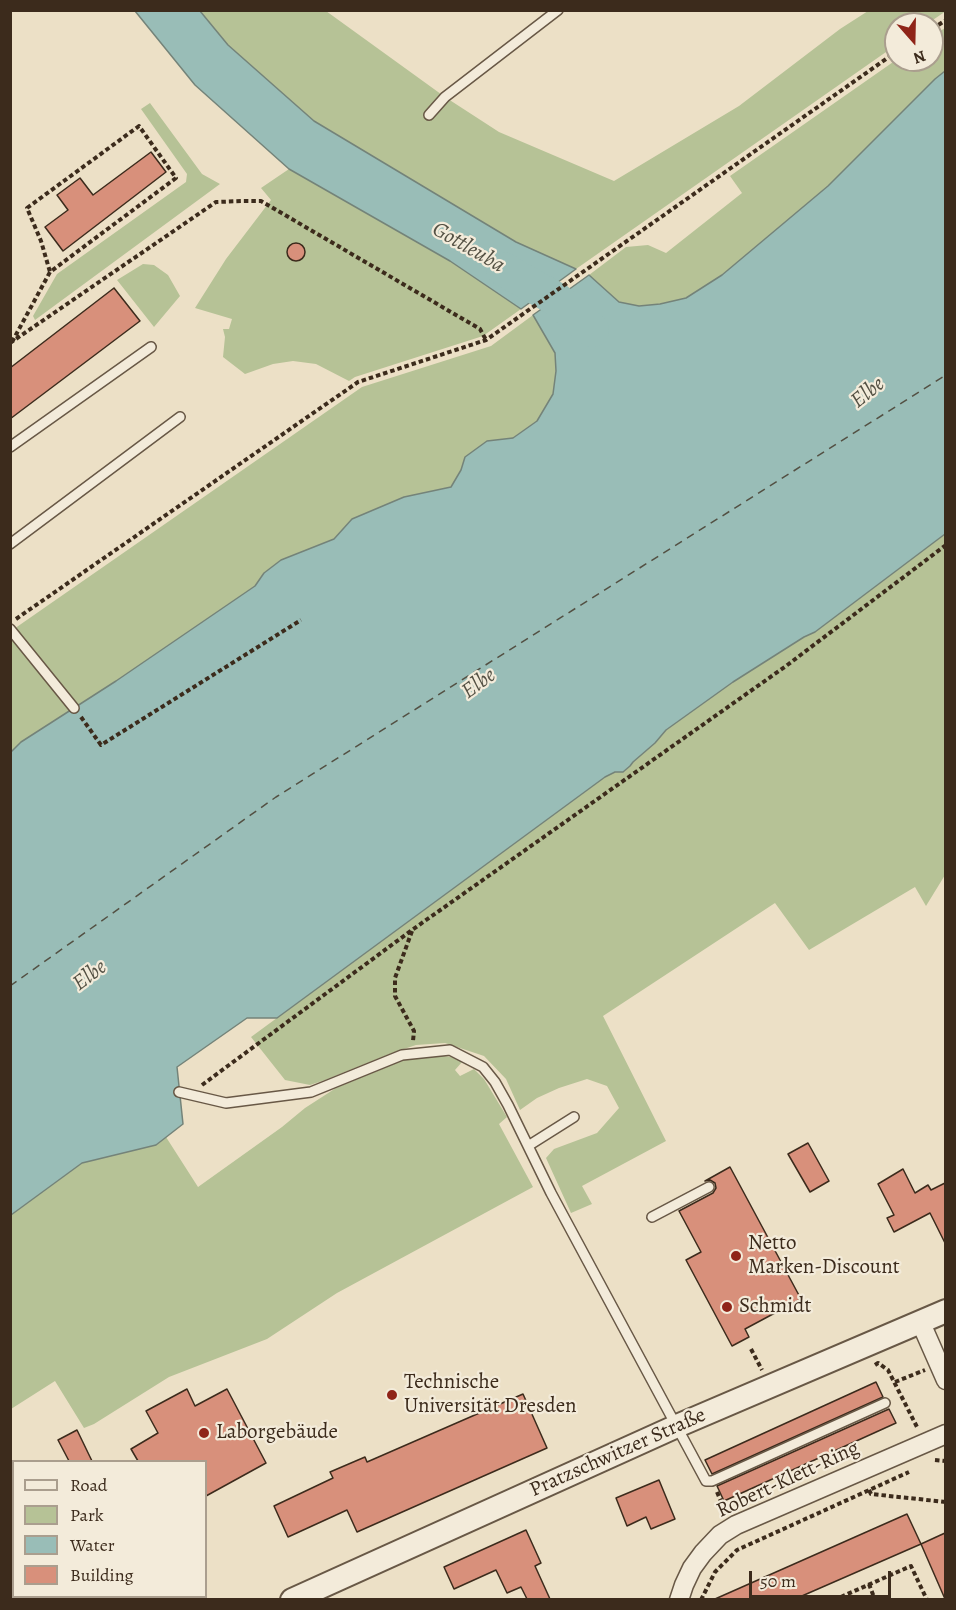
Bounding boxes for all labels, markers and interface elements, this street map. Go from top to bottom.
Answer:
north arrow [884,12,944,72]
text: N [910,45,929,69]
water label: Gottleuba [427,217,509,279]
water label: Elbe [846,371,890,415]
water label: Elbe [457,663,501,705]
water label: Elbe [68,955,112,997]
place label: Netto Marken-Discount [748,1231,900,1281]
marker: Netto Marken-Discount [729,1249,743,1263]
place label: Schmidt [739,1294,811,1320]
marker: Schmidt [720,1300,734,1314]
place label: Technische Universität Dresden [404,1370,577,1420]
marker: Technische Universität Dresden [385,1388,399,1402]
street label: Pratzschwitzer Straße [526,1403,710,1503]
place label: Laborgebäude [216,1420,338,1446]
marker: Laborgebäude [197,1426,211,1440]
street label: Robert-Klett-Ring [713,1436,863,1524]
legend [12,1460,207,1598]
text: Road [70,1473,107,1497]
text: Park [70,1503,104,1527]
text: Water [70,1533,115,1557]
scale bar [752,1559,894,1597]
text: Building [70,1563,134,1587]
text: 50 m [760,1569,796,1593]

